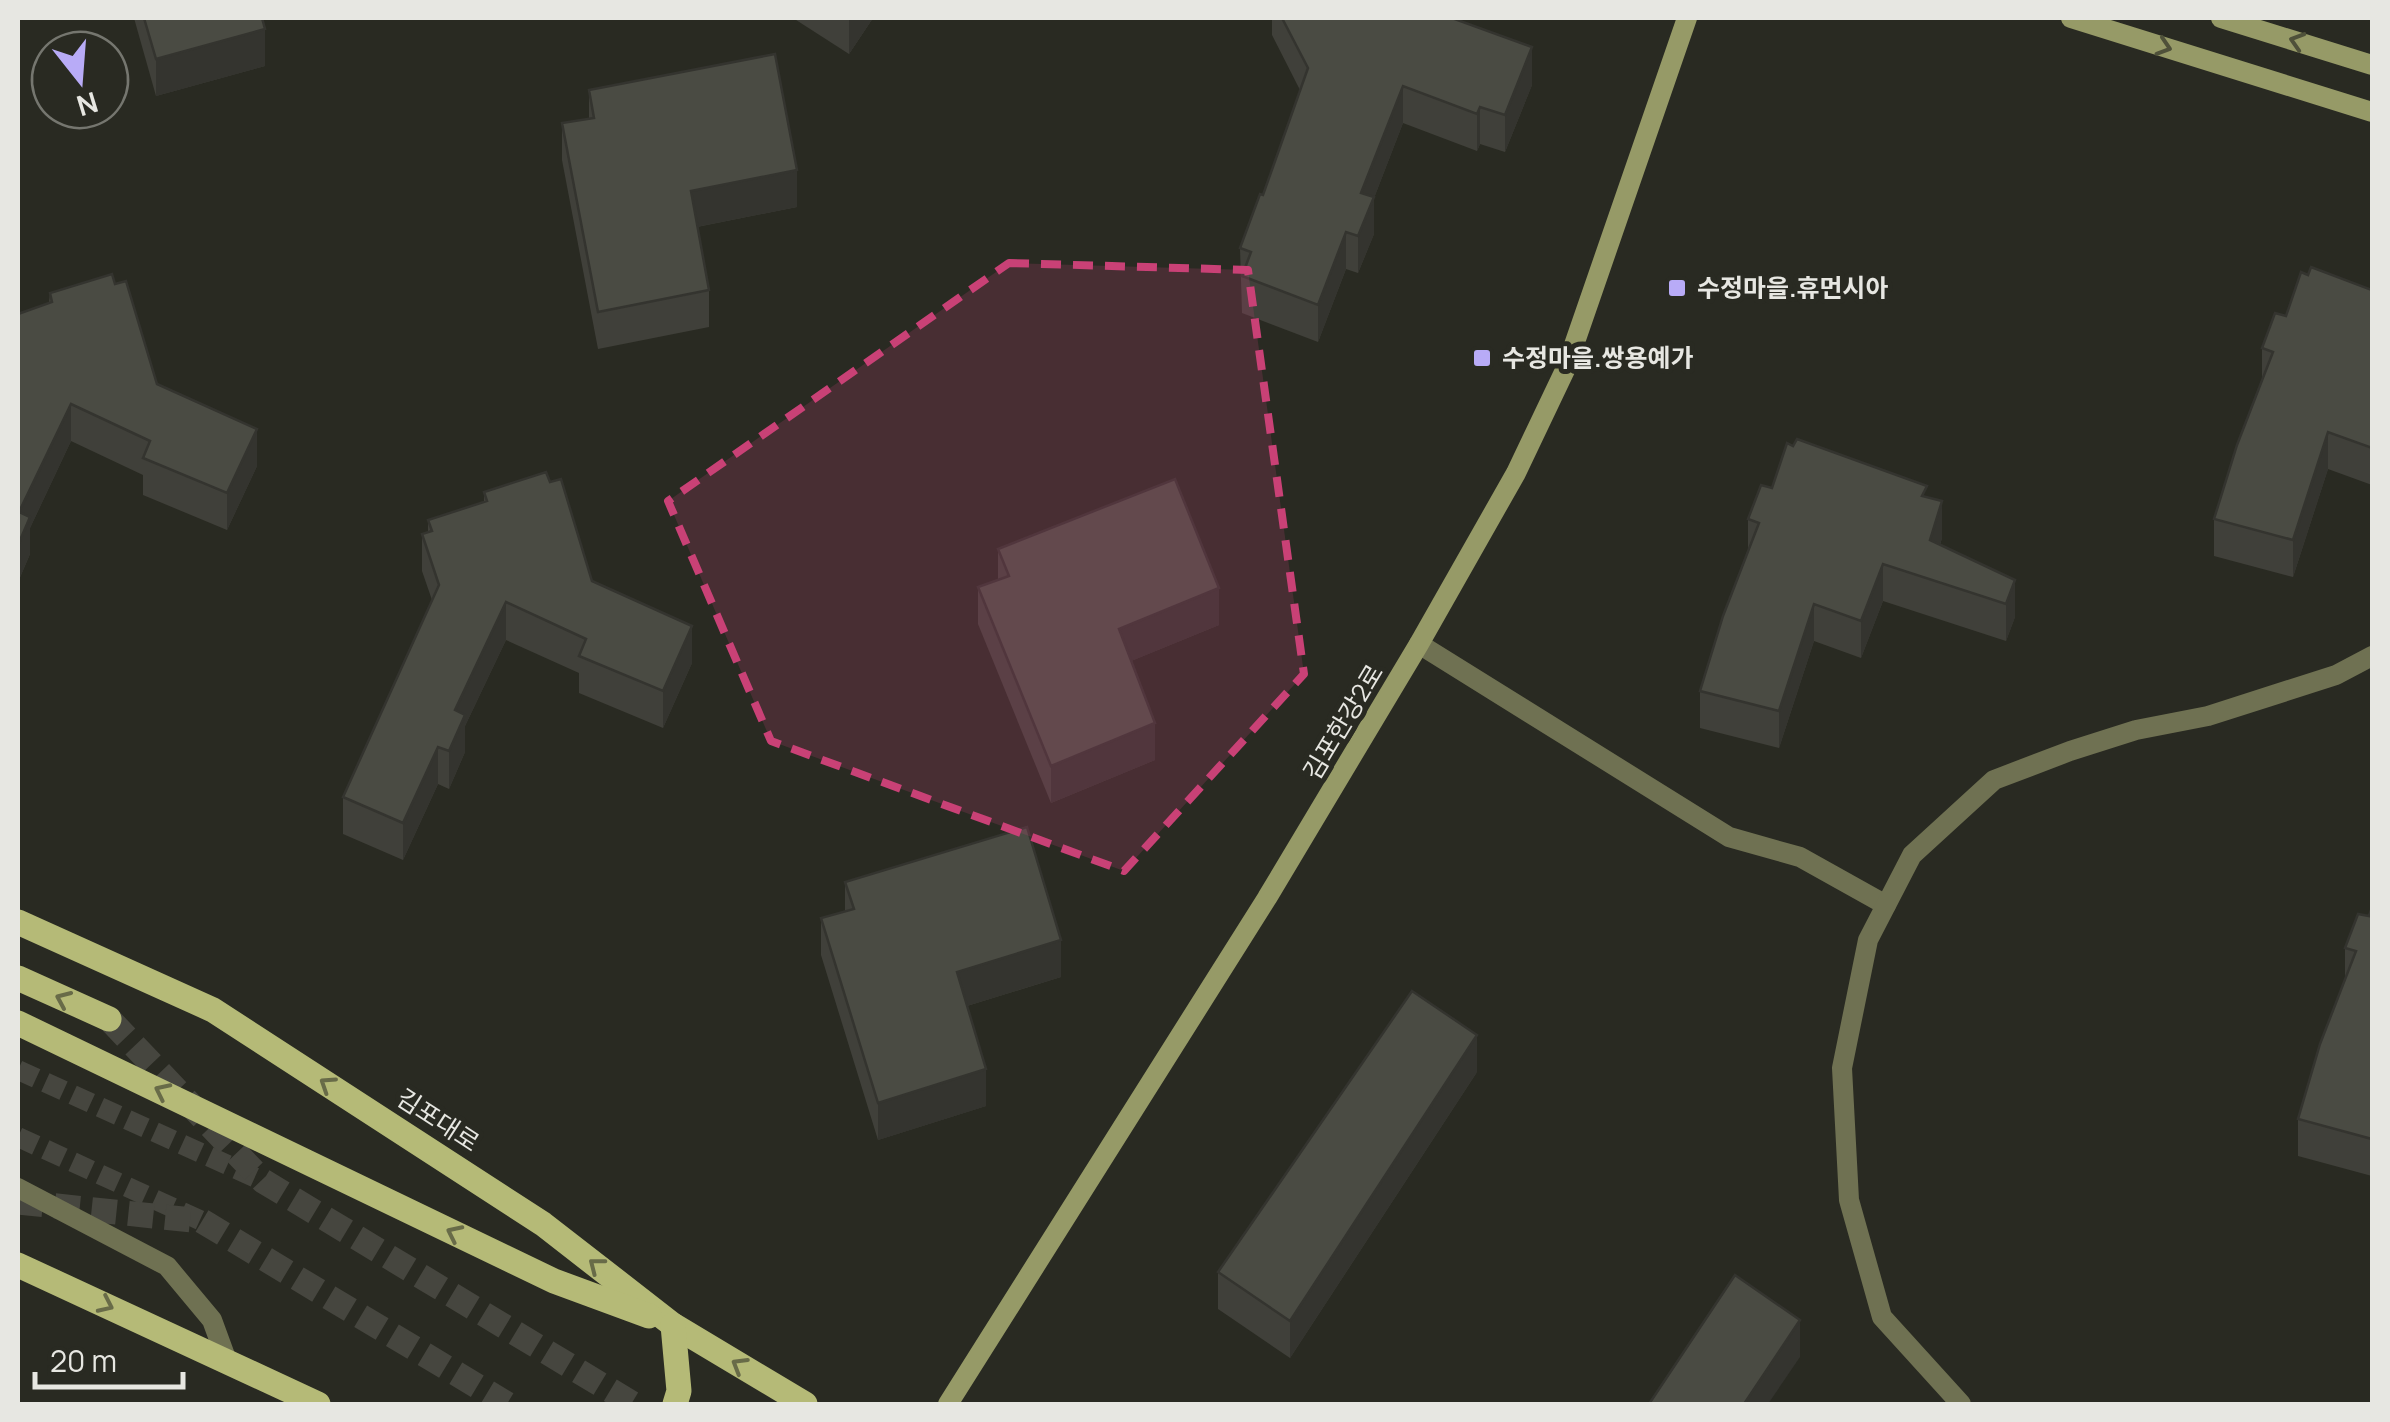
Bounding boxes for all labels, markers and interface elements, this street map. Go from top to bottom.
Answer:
north arrow [30,30,130,130]
one-way arrow [2289,32,2306,53]
one-way arrow [2155,35,2172,56]
text: N [72,84,103,126]
place label: 수정마을.휴먼시아 [1697,270,1889,305]
marker: 수정마을.휴먼시아 [1666,277,1688,299]
place label: 수정마을.쌍용예가 [1502,340,1694,375]
marker: 수정마을.쌍용예가 [1471,347,1493,369]
street label: 김포한강2로 [1294,657,1391,786]
one-way arrow [55,991,73,1011]
one-way arrow [319,1077,337,1096]
street label: 김포대로 [390,1080,486,1159]
one-way arrow [154,1084,172,1104]
one-way arrow [447,1225,465,1245]
one-way arrow [589,1260,607,1277]
one-way arrow [96,1293,114,1313]
scale bar [35,1327,182,1389]
text: 20 m [50,1340,117,1381]
one-way arrow [732,1358,750,1377]

